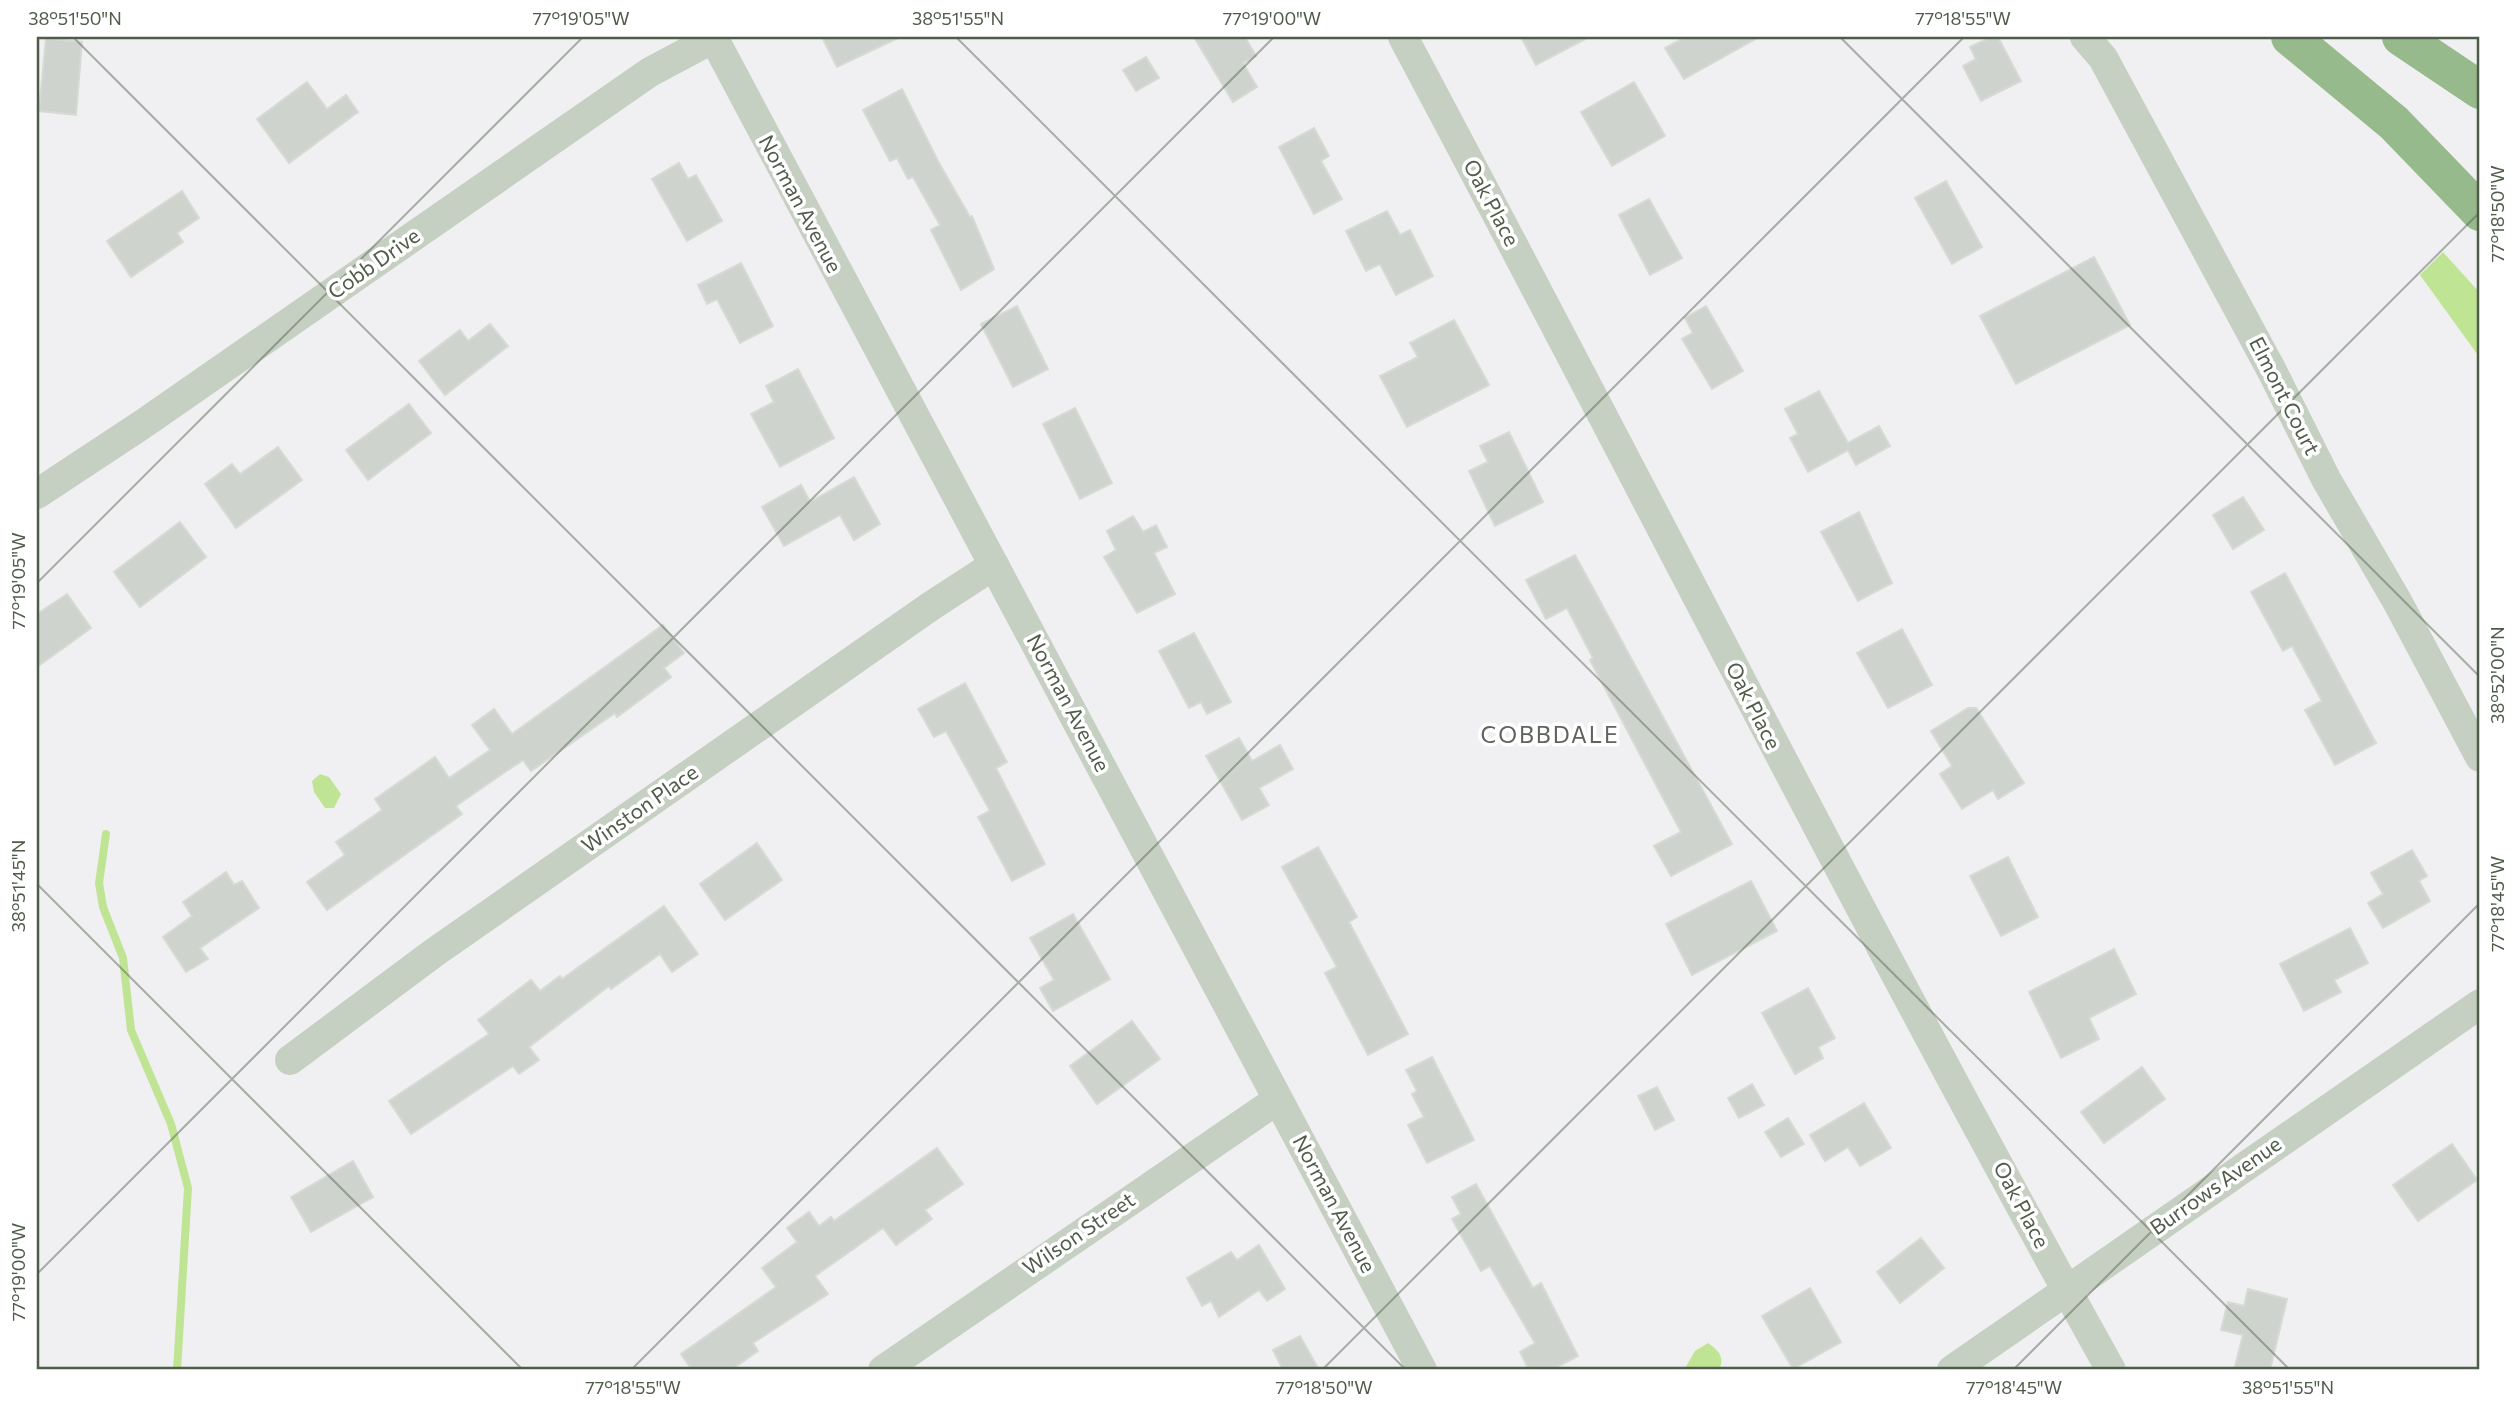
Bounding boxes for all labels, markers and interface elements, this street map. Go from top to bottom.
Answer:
text: 38°51'50"N [28,7,122,29]
text: 77°19'05"W [532,7,630,29]
text: 38°51'55"N [912,7,1004,29]
text: 77°19'00"W [1223,7,1321,29]
text: 77°18'55"W [1915,7,2011,29]
street label: Norman Avenue [755,130,848,276]
street label: Oak Place [1459,155,1526,250]
text: 77°18'50"W [2486,165,2508,263]
street label: Cobb Drive [322,222,424,304]
street label: Elmont Court [2245,332,2326,458]
text: 77°19'05"W [7,532,29,630]
text: 38°52'00"N [2486,626,2508,724]
street label: Norman Avenue [1023,629,1116,775]
street label: Oak Place [1722,658,1787,753]
district label: COBBDALE [1480,720,1620,748]
street label: Winston Place [576,758,702,857]
text: 38°51'45"N [7,840,29,932]
text: 77°18'45"W [2486,856,2508,952]
street label: Norman Avenue [1289,1130,1382,1276]
street label: Burrows Avenue [2145,1130,2285,1239]
street label: Oak Place [1989,1157,2056,1252]
street label: Wilson Street [1017,1186,1139,1279]
text: 77°19'00"W [7,1223,29,1321]
text: 77°18'55"W [585,1376,681,1398]
text: 77°18'50"W [1275,1376,1373,1398]
text: 77°18'45"W [1966,1376,2062,1398]
text: 38°51'55"N [2242,1376,2334,1398]

